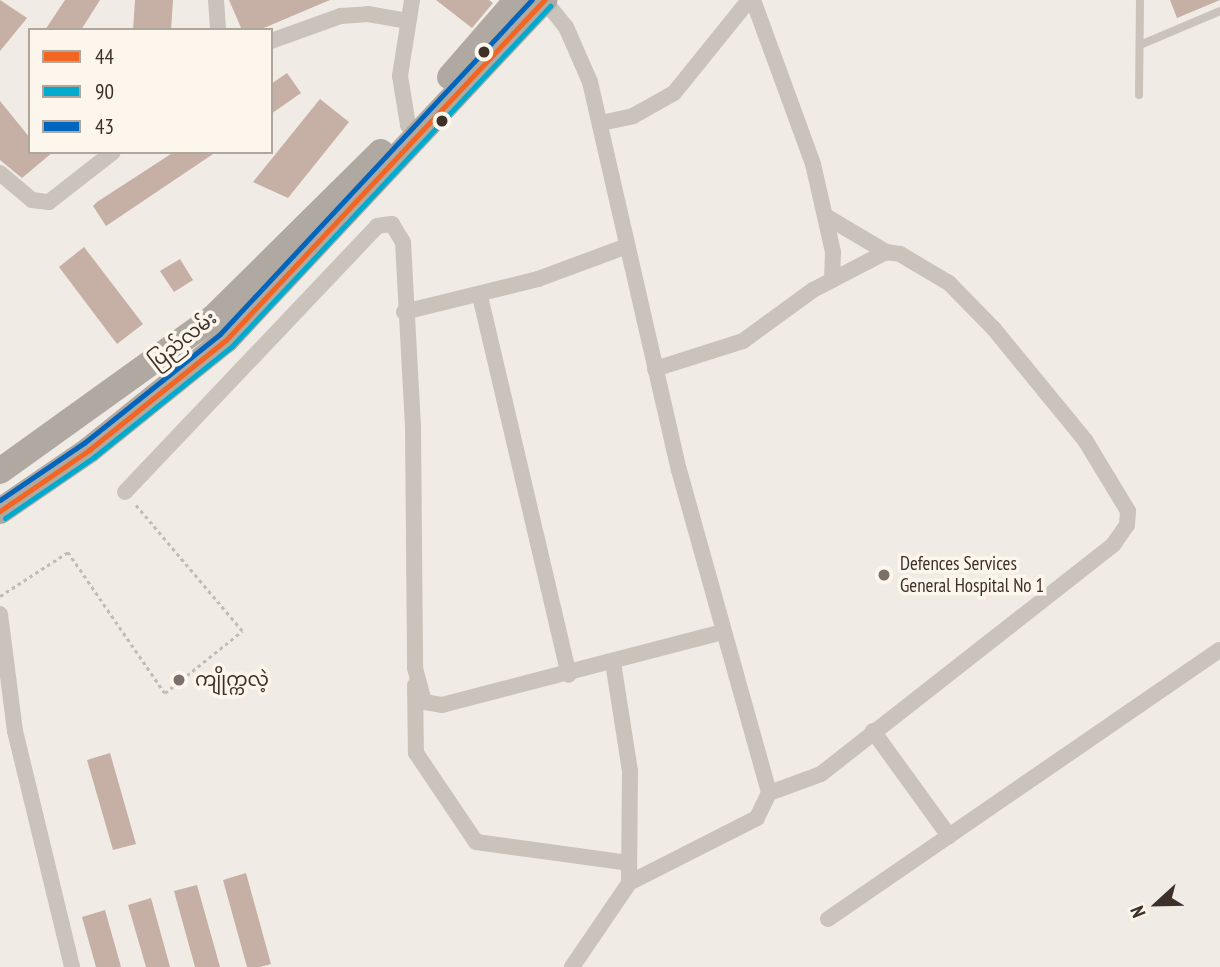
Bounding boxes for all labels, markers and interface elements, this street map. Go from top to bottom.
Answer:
legend [28,28,273,154]
text: 44 [95,43,114,70]
unlabelled marker [477,45,491,59]
text: 90 [95,78,114,105]
text: 43 [95,113,114,140]
unlabelled marker [435,114,449,128]
street label: ပြည်လမ်း [145,307,221,373]
place label: Defences Services General Hospital No 1 [900,553,1044,597]
marker: Defences Services General Hospital No 1 [874,565,894,585]
place label: ကျိုက္ကလဲ့ [195,669,269,691]
marker: ကျိုက္ကလဲ့ [169,670,189,690]
north arrow [1122,869,1192,939]
text: N [1124,903,1151,921]

